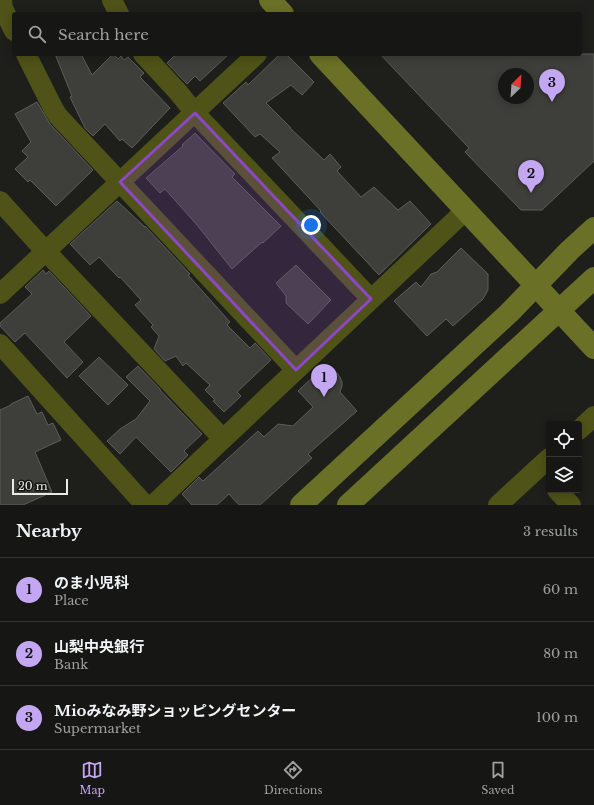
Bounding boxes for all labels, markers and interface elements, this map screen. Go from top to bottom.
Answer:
search box [12,12,582,56]
icon: search [26,23,48,45]
text: Search here [58,25,149,44]
north arrow [498,68,534,104]
pin: 3 [539,69,565,102]
pin: 2 [518,160,544,193]
your location [301,215,321,235]
pin: 1 [311,364,337,397]
map controls [546,421,582,493]
button: locate [546,421,582,457]
button: layers [546,457,582,493]
scale bar [12,477,68,496]
text: 20 m [18,479,48,493]
text: Nearby [16,521,82,542]
text: 3 results [523,523,578,540]
text: のま小児科 [54,573,129,592]
text: 1 [26,581,32,598]
text: 60 m [543,581,578,598]
text: Place [54,592,89,609]
text: 山梨中央銀行 [54,637,144,656]
text: 2 [25,645,33,662]
text: 80 m [543,645,578,662]
text: Bank [54,656,88,673]
text: Mioみなみ野ショッピングセンター [54,701,297,720]
text: 3 [25,709,33,726]
text: 100 m [536,709,578,726]
text: Supermarket [54,720,141,737]
tab: Map [79,759,105,797]
tab: Directions [264,759,322,797]
tab: Saved [481,759,515,797]

